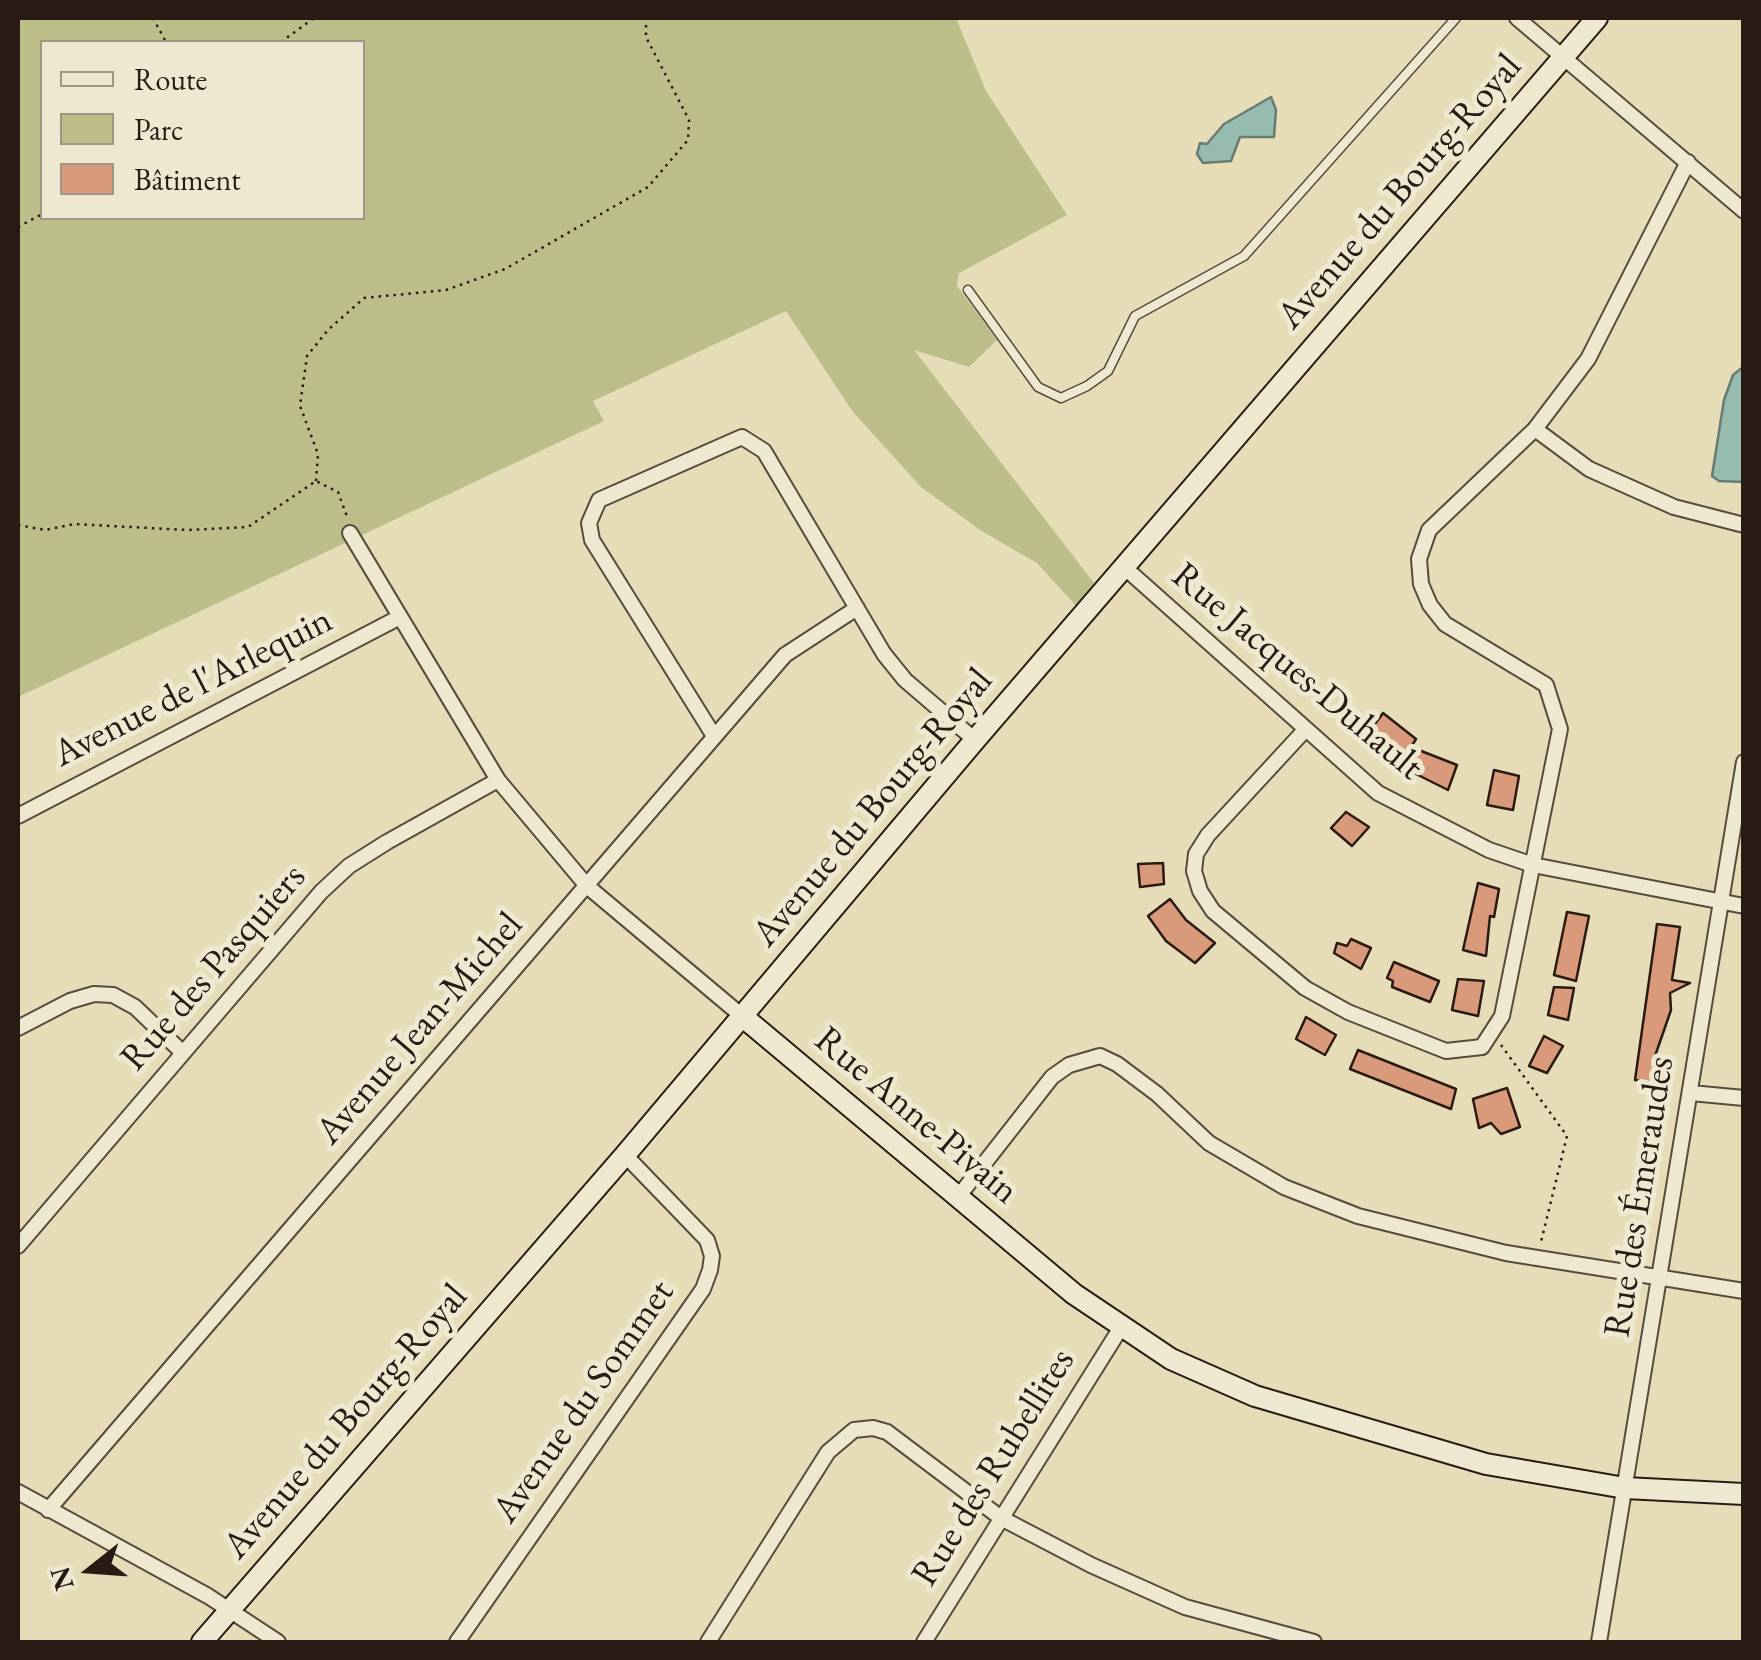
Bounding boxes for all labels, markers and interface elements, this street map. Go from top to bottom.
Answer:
legend [40,40,365,220]
street label: Avenue du Bourg-Royal [1268,45,1532,339]
text: Route [134,60,207,99]
text: Parc [134,110,183,149]
text: Bâtiment [134,160,241,199]
street label: Rue Jacques-Duhault [1162,554,1432,790]
street label: Avenue de l'Arlequin [46,598,340,778]
street label: Avenue du Bourg-Royal [743,659,1003,957]
street label: Rue des Pasquiers [112,855,316,1081]
street label: Avenue Jean-Michel [307,904,533,1154]
street label: Rue Anne-Pivain [805,1018,1027,1214]
street label: Rue des Émeraudes [1595,1053,1685,1341]
street label: Avenue du Sommet [483,1272,685,1532]
street label: Avenue du Bourg-Royal [214,1275,478,1569]
street label: Rue des Rubellites [903,1341,1085,1595]
north arrow [40,1520,140,1620]
text: N [41,1563,82,1595]

